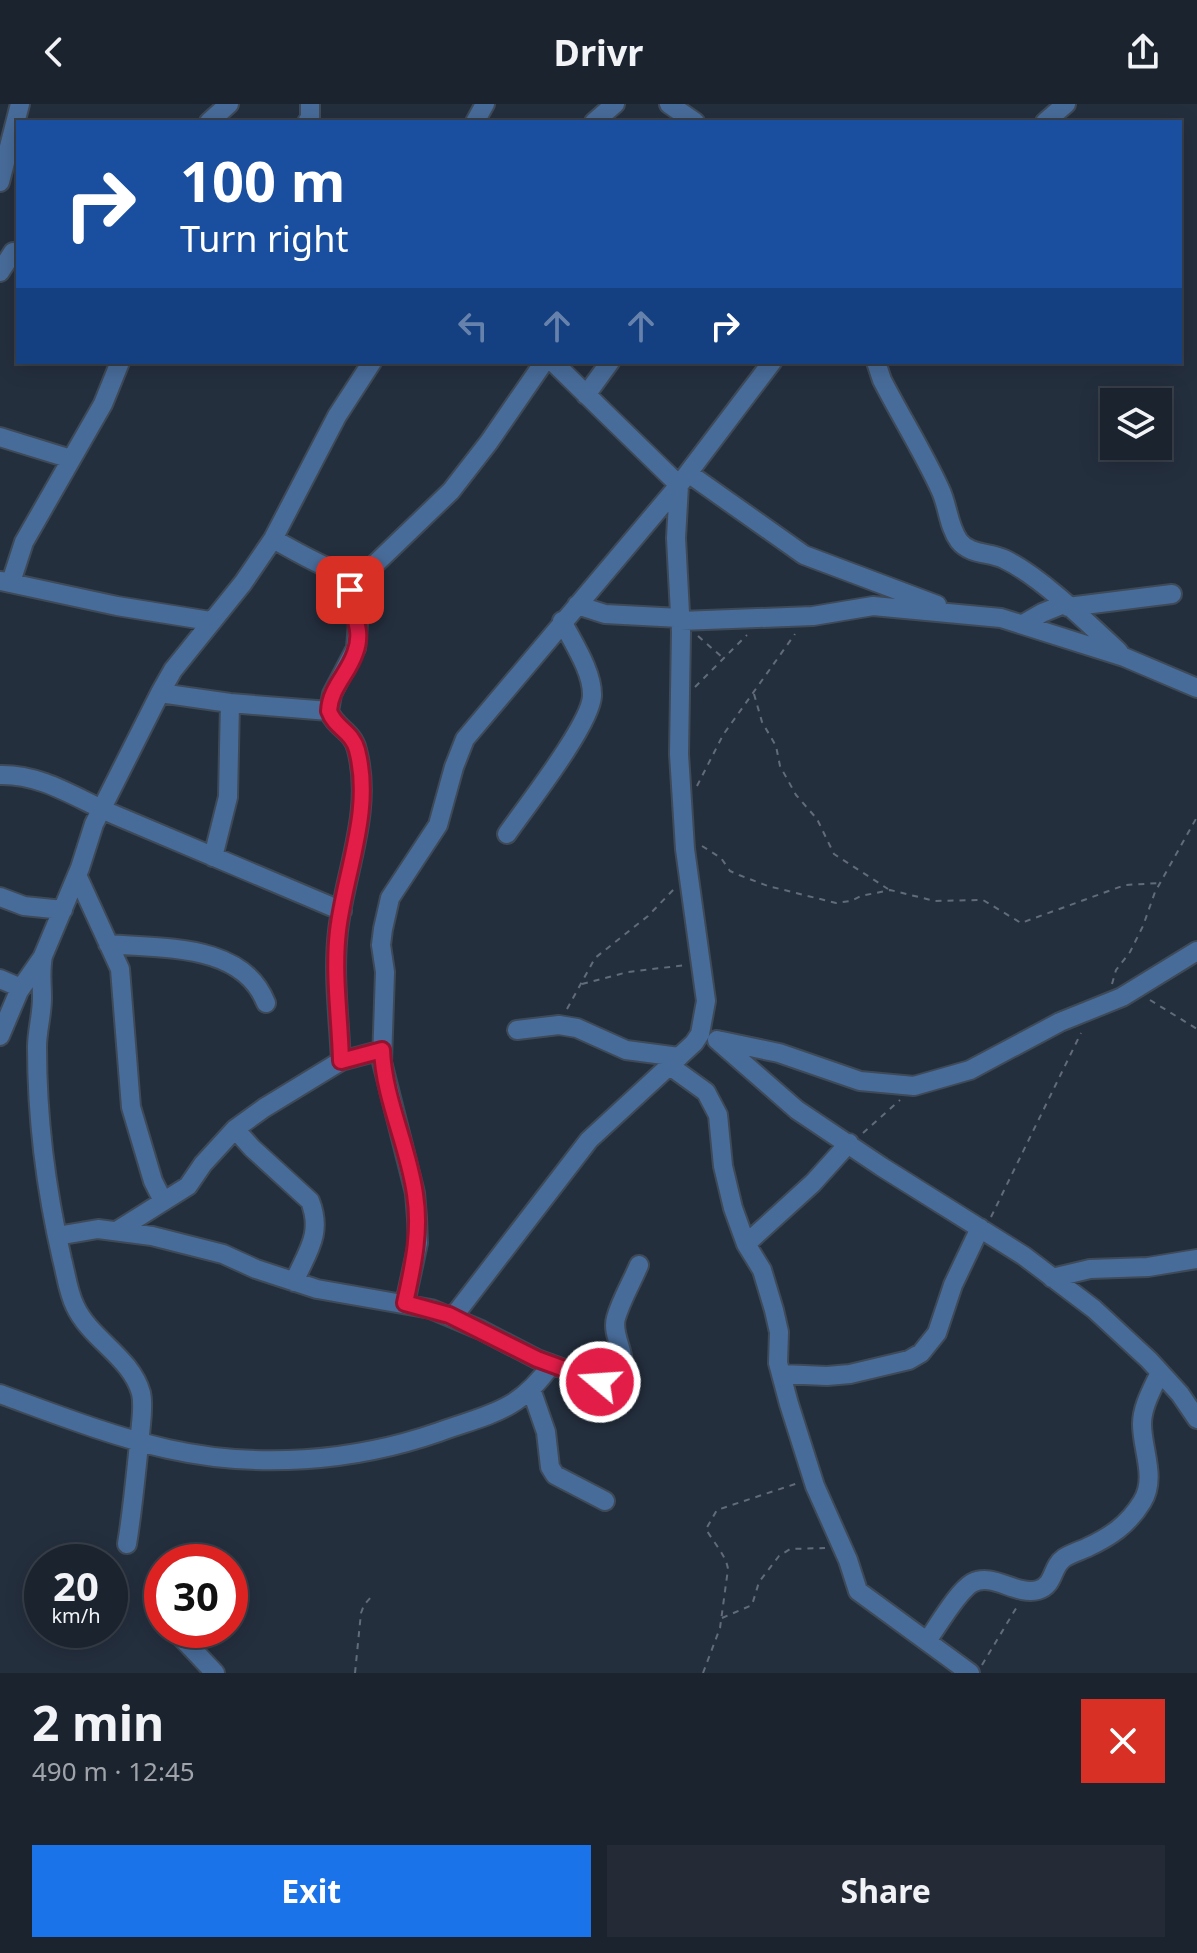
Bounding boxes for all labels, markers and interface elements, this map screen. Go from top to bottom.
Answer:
text: Drivr [554,28,643,77]
icon: back [32,30,76,74]
icon: share [1121,30,1165,74]
text: 100 m [180,142,345,218]
icon: right [48,152,152,256]
text: Turn right [180,214,348,263]
icon: left [451,304,495,348]
icon: ahead [535,304,579,348]
icon: ahead [619,304,663,348]
icon: right [703,304,747,348]
map controls [1100,388,1172,460]
button: layers [1100,388,1172,460]
pin [316,556,384,624]
icon: arrive [328,568,372,612]
position arrow [558,1340,642,1424]
speed limit sign: 30 [144,1544,248,1648]
text: 20 [53,1558,99,1613]
text: km/h [51,1602,101,1629]
text: 2 min [32,1690,164,1755]
button: close [1081,1699,1165,1783]
text: 490 m · 12:45 [32,1753,195,1789]
button: Exit [32,1845,591,1937]
button: Share [607,1845,1165,1937]

